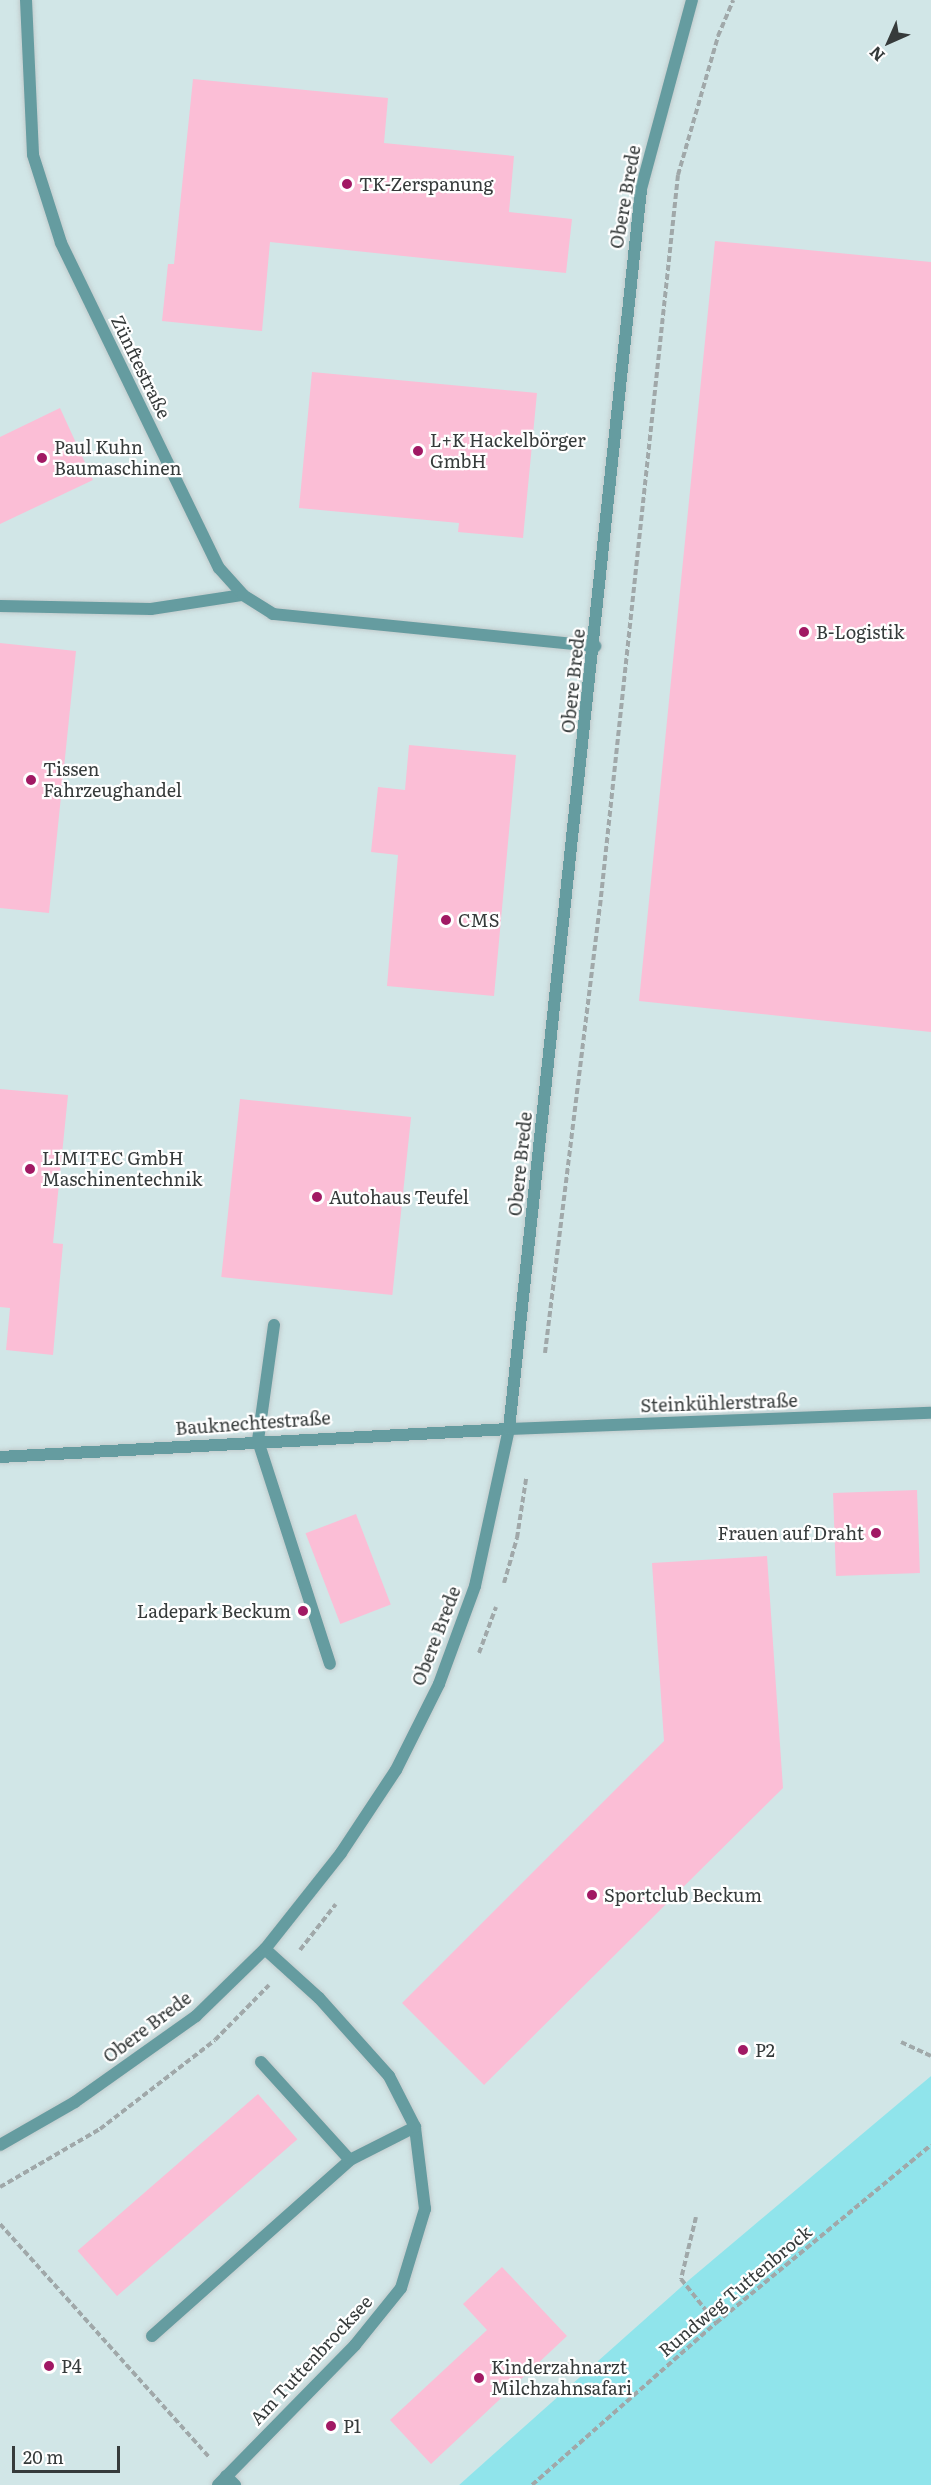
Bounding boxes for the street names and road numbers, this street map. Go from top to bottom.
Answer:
street label: Obere Brede [605,144,645,250]
street label: Zünftestraße [107,312,175,422]
street label: Obere Brede [557,628,589,734]
street label: Obere Brede [504,1111,536,1217]
street label: Steinkühlerstraße [640,1389,798,1417]
street label: Bauknechtestraße [175,1407,331,1439]
street label: Obere Brede [407,1583,465,1689]
street label: Obere Brede [99,1987,195,2067]
street label: Rundweg Tuttenbrock [654,2221,816,2361]
street label: Am Tuttenbrocksee [245,2291,377,2429]

